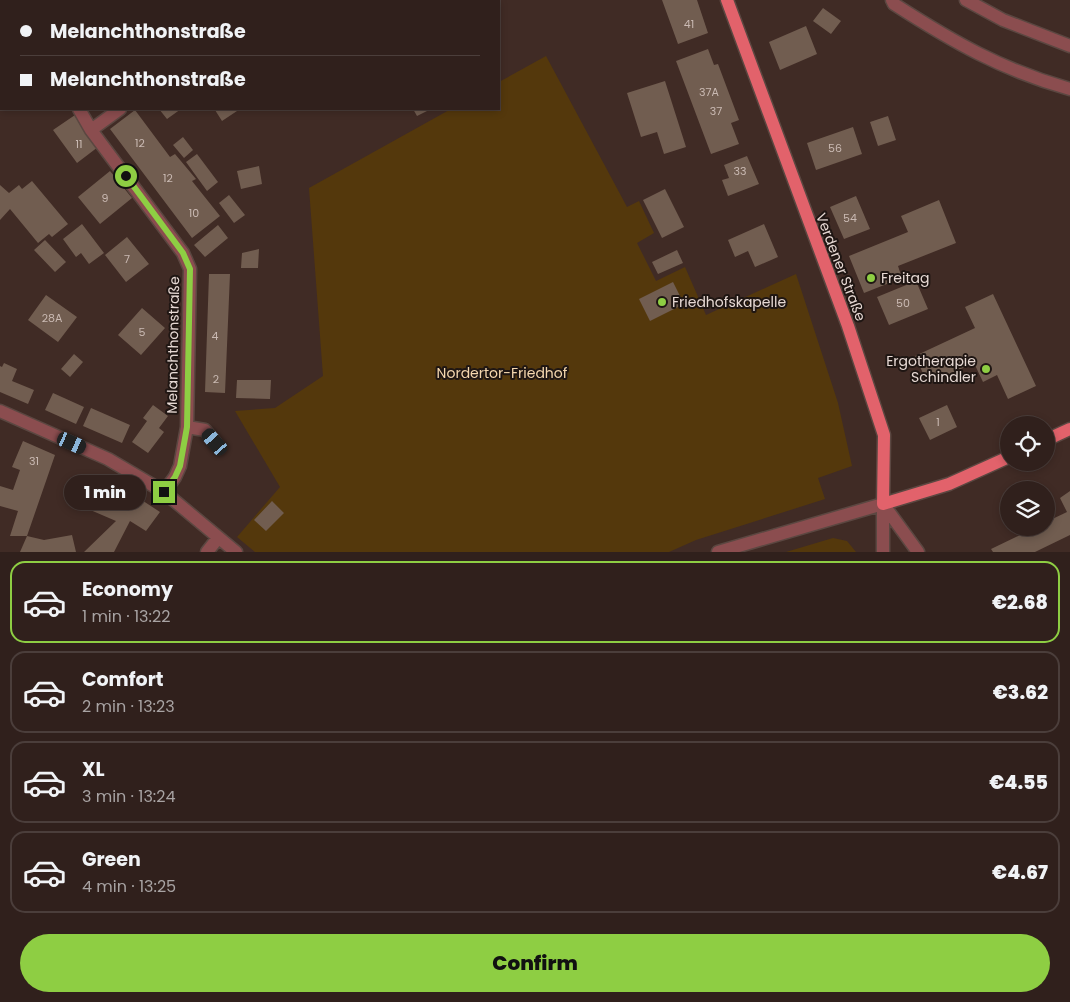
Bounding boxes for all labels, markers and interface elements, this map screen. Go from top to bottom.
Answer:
house number: 41 [684,16,694,32]
text: Melanchthonstraße [50,18,246,45]
text: Melanchthonstraße [50,66,246,93]
house number: 37A [699,84,720,100]
house number: 37 [710,103,722,119]
house number: 12 [135,135,145,151]
house number: 11 [75,136,83,152]
house number: 56 [828,140,842,156]
house number: 33 [734,163,746,179]
route start [115,165,137,187]
house number: 12 [163,170,173,186]
house number: 9 [102,190,109,206]
house number: 10 [189,205,199,221]
street label: Verdener Straße [811,210,871,324]
house number: 54 [843,210,857,226]
house number: 7 [124,251,130,267]
place label: Freitag [881,268,929,288]
marker: Freitag [865,272,877,284]
street label: Melanchthonstraße [162,276,184,414]
place label: Friedhofskapelle [672,292,786,312]
house number: 50 [896,295,910,311]
marker: Friedhofskapelle [656,296,668,308]
house number: 28A [42,310,63,326]
house number: 5 [139,324,146,340]
house number: 4 [212,328,219,344]
place label: Ergotherapie Schindler [886,351,976,387]
park label: Nordertor-Friedhof [437,363,568,383]
marker: Ergotherapie Schindler [980,363,992,375]
house number: 2 [213,371,219,387]
house number: 1 [936,414,940,430]
map controls [1000,416,1055,536]
button: locate [1000,416,1055,471]
car [199,426,230,458]
car [55,430,88,456]
house number: 31 [29,453,39,469]
callout: 1 min [64,474,146,510]
text: 1 min [84,481,126,504]
route end [153,481,175,503]
button: layers [1000,481,1055,536]
text: Economy [82,576,173,603]
icon: car [22,580,67,625]
text: €2.68 [992,589,1048,616]
text: 1 min · 13:22 [82,605,170,628]
text: Comfort [82,666,164,693]
icon: car [22,670,67,715]
text: €3.62 [993,679,1048,706]
text: 2 min · 13:23 [82,695,175,718]
text: XL [82,756,105,783]
icon: car [22,760,67,805]
text: €4.55 [989,769,1048,796]
text: 3 min · 13:24 [82,785,176,808]
text: Green [82,846,141,873]
icon: car [22,850,67,895]
text: €4.67 [992,859,1048,886]
text: 4 min · 13:25 [82,875,176,898]
button: Confirm [20,934,1050,992]

